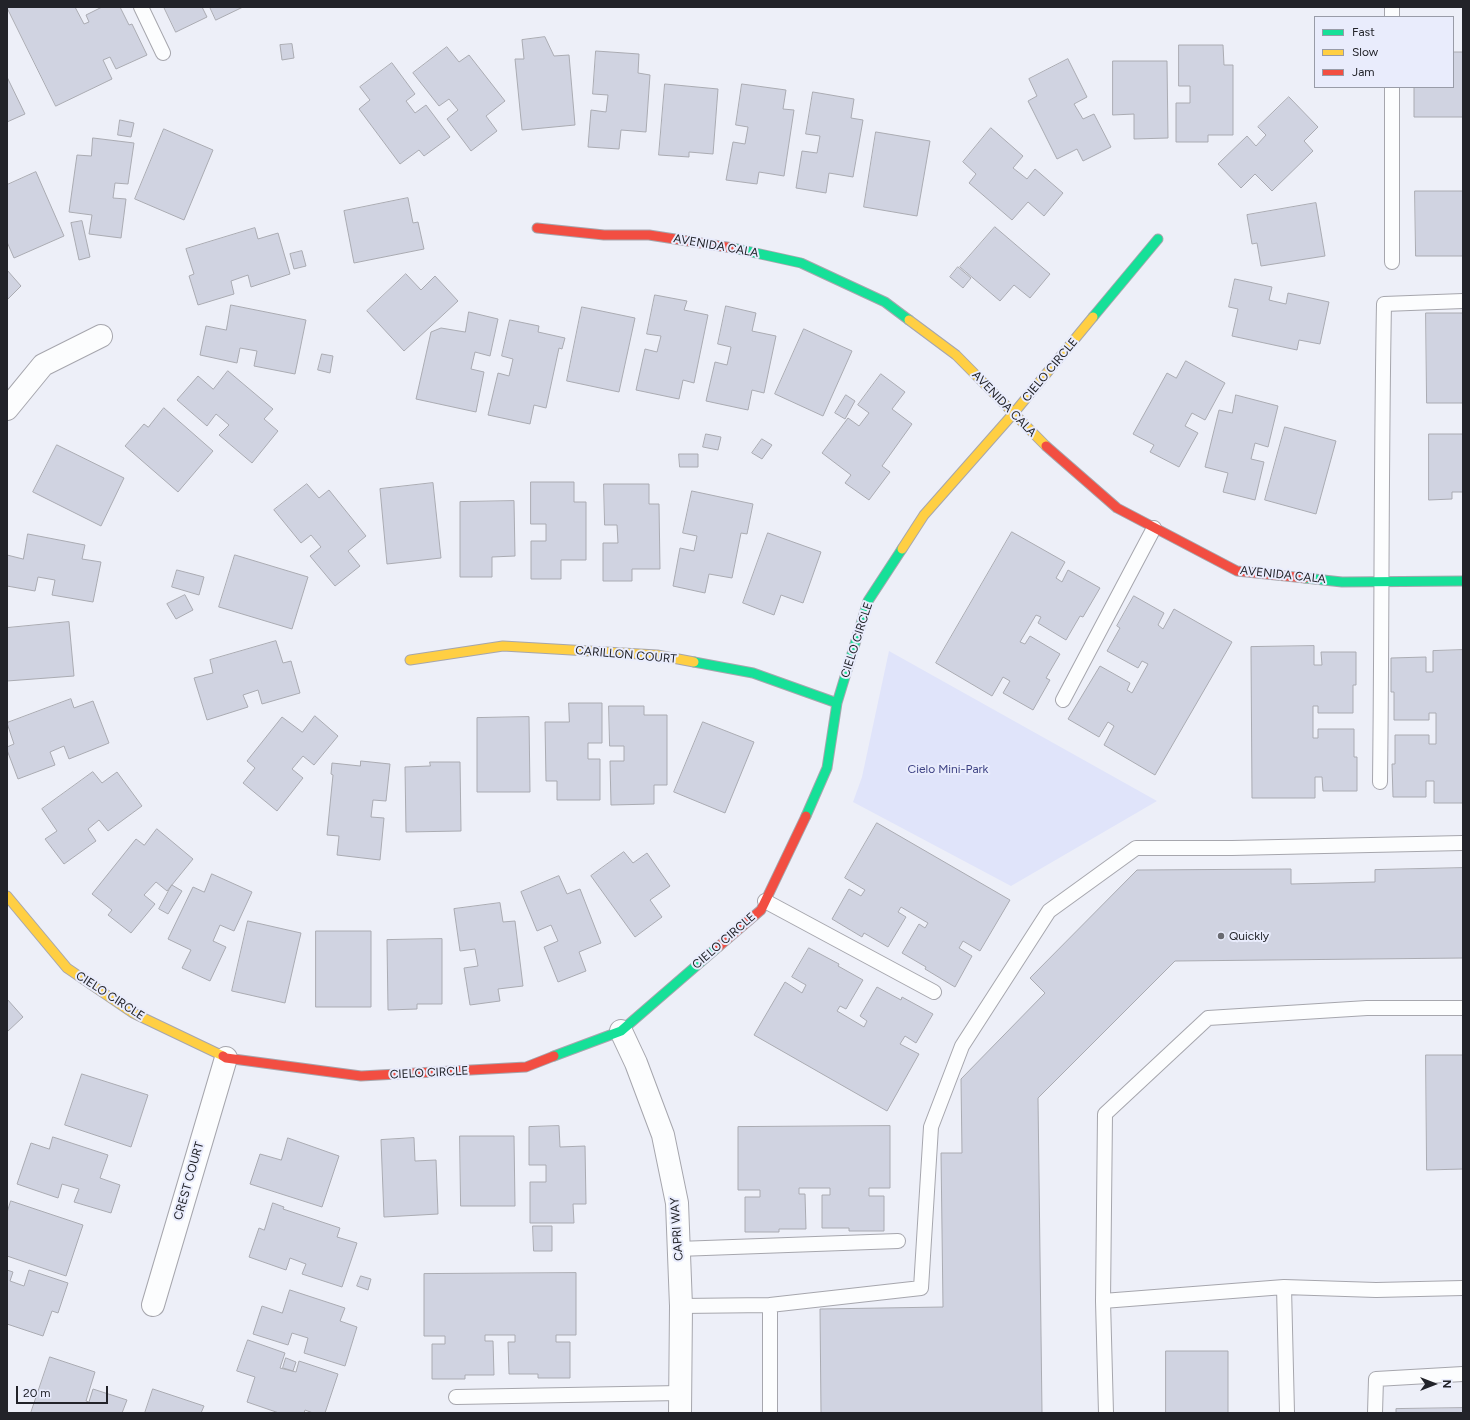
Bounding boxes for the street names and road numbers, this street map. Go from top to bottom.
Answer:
street label: AVENIDA CALA [672,231,760,261]
street label: CIELO CIRCLE [1019,335,1081,405]
street label: AVENIDA CALA [969,368,1039,440]
street label: AVENIDA CALA [1239,563,1327,587]
street label: CIELO CIRCLE [838,600,876,680]
street label: CARILLON COURT [575,643,677,667]
street label: CIELO CIRCLE [690,910,758,972]
street label: CIELO CIRCLE [73,969,147,1023]
street label: CIELO CIRCLE [389,1064,469,1082]
street label: CREST COURT [171,1140,207,1222]
street label: CAPRI WAY [668,1197,686,1261]

